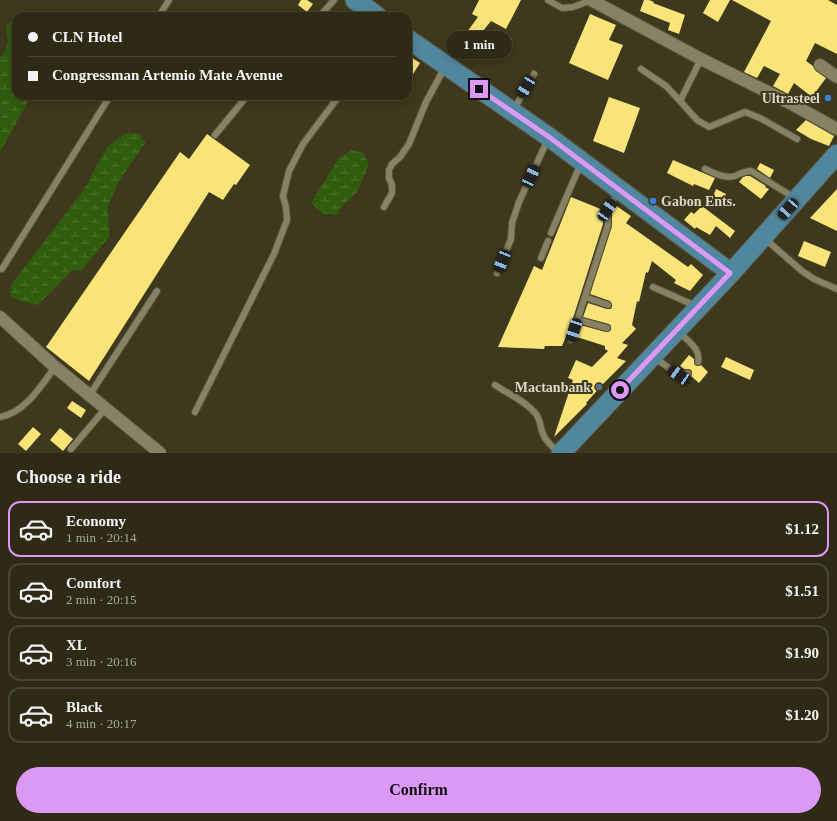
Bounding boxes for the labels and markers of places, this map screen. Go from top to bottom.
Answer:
place label: Ultrasteel [762,91,820,106]
marker: Ultrasteel [823,93,833,103]
place label: Gabon Ents. [661,194,736,209]
marker: Gabon Ents. [648,196,658,206]
place label: Mactanbank [515,380,591,395]
marker: Mactanbank [594,382,604,392]

